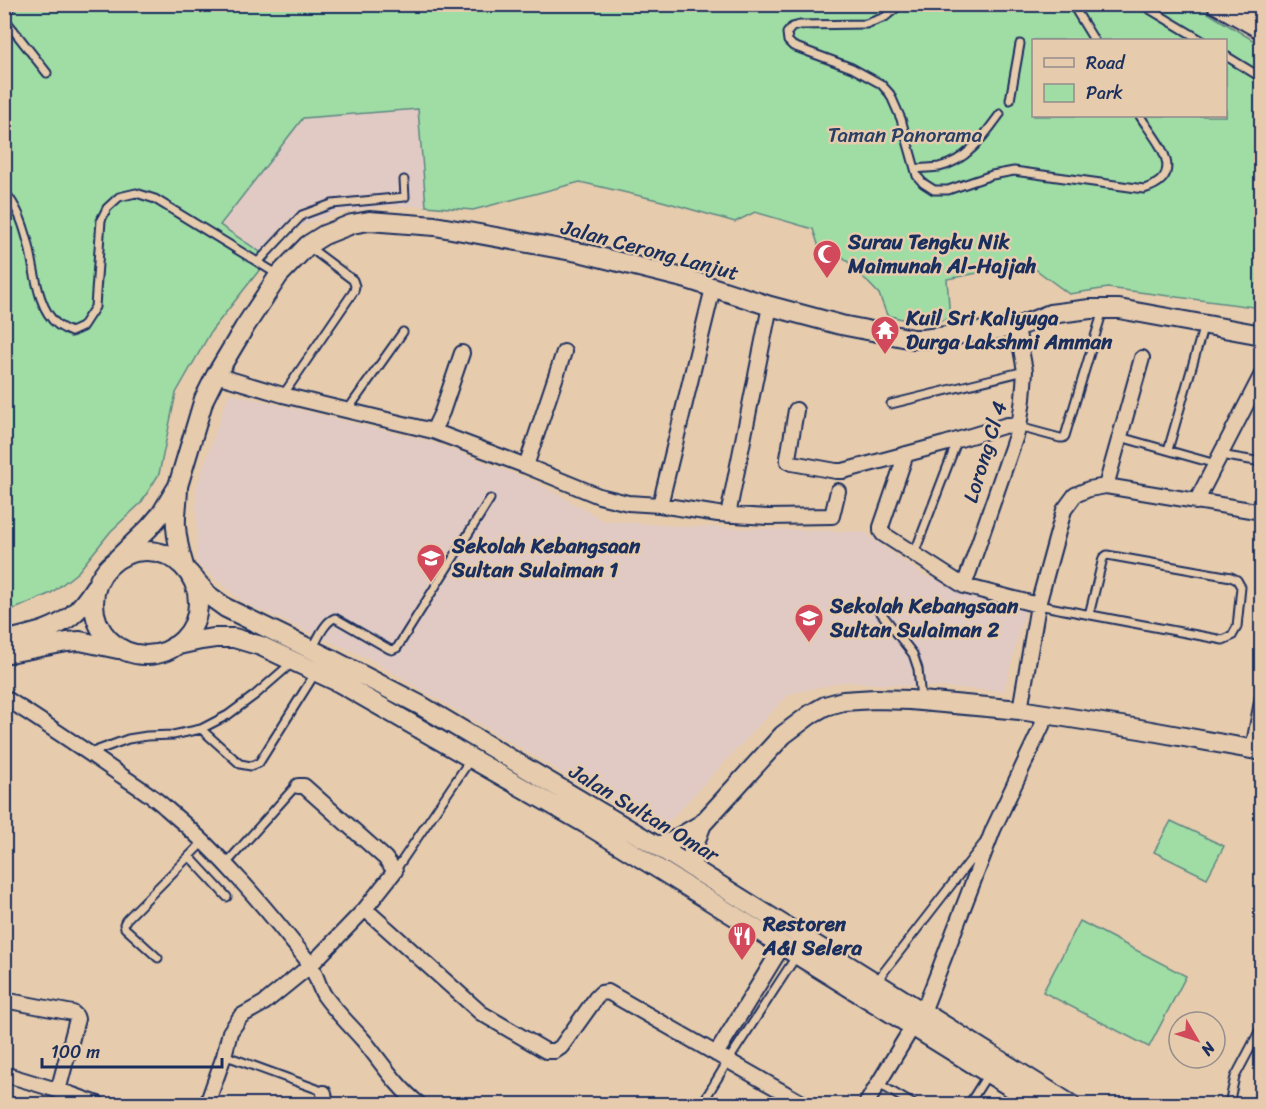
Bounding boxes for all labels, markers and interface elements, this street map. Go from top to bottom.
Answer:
legend [1032,39,1227,117]
text: Road [1086,47,1126,79]
text: Park [1086,77,1123,109]
park label: Taman Panorama [828,116,983,154]
street label: Jalan Cerong Lanjut [556,208,743,292]
place label: Surau Tengku Nik Maimunah Al-Hajjah [847,223,1037,285]
mosque icon: Surau Tengku Nik Maimunah Al-Hajjah [811,238,843,280]
place label: Kuil Sri Kaliyuga Durga Lakshmi Amman [905,299,1113,361]
temple icon: Kuil Sri Kaliyuga Durga Lakshmi Amman [869,314,901,356]
street label: Lorong Cl 4 [952,396,1018,508]
place label: Sekolah Kebangsaan Sultan Sulaiman 1 [451,527,641,589]
school or university icon: Sekolah Kebangsaan Sultan Sulaiman 1 [415,542,447,584]
place label: Sekolah Kebangsaan Sultan Sulaiman 2 [829,587,1019,649]
school or university icon: Sekolah Kebangsaan Sultan Sulaiman 2 [793,602,825,644]
street label: Jalan Sultan Omar [561,753,728,874]
place label: Restoren A&I Selera [762,905,862,967]
restaurant icon: Restoren A&I Selera [726,920,758,962]
north arrow [1167,1010,1227,1070]
scale bar [42,1031,222,1069]
text: N [1193,1035,1224,1063]
text: 100 m [51,1036,100,1068]

